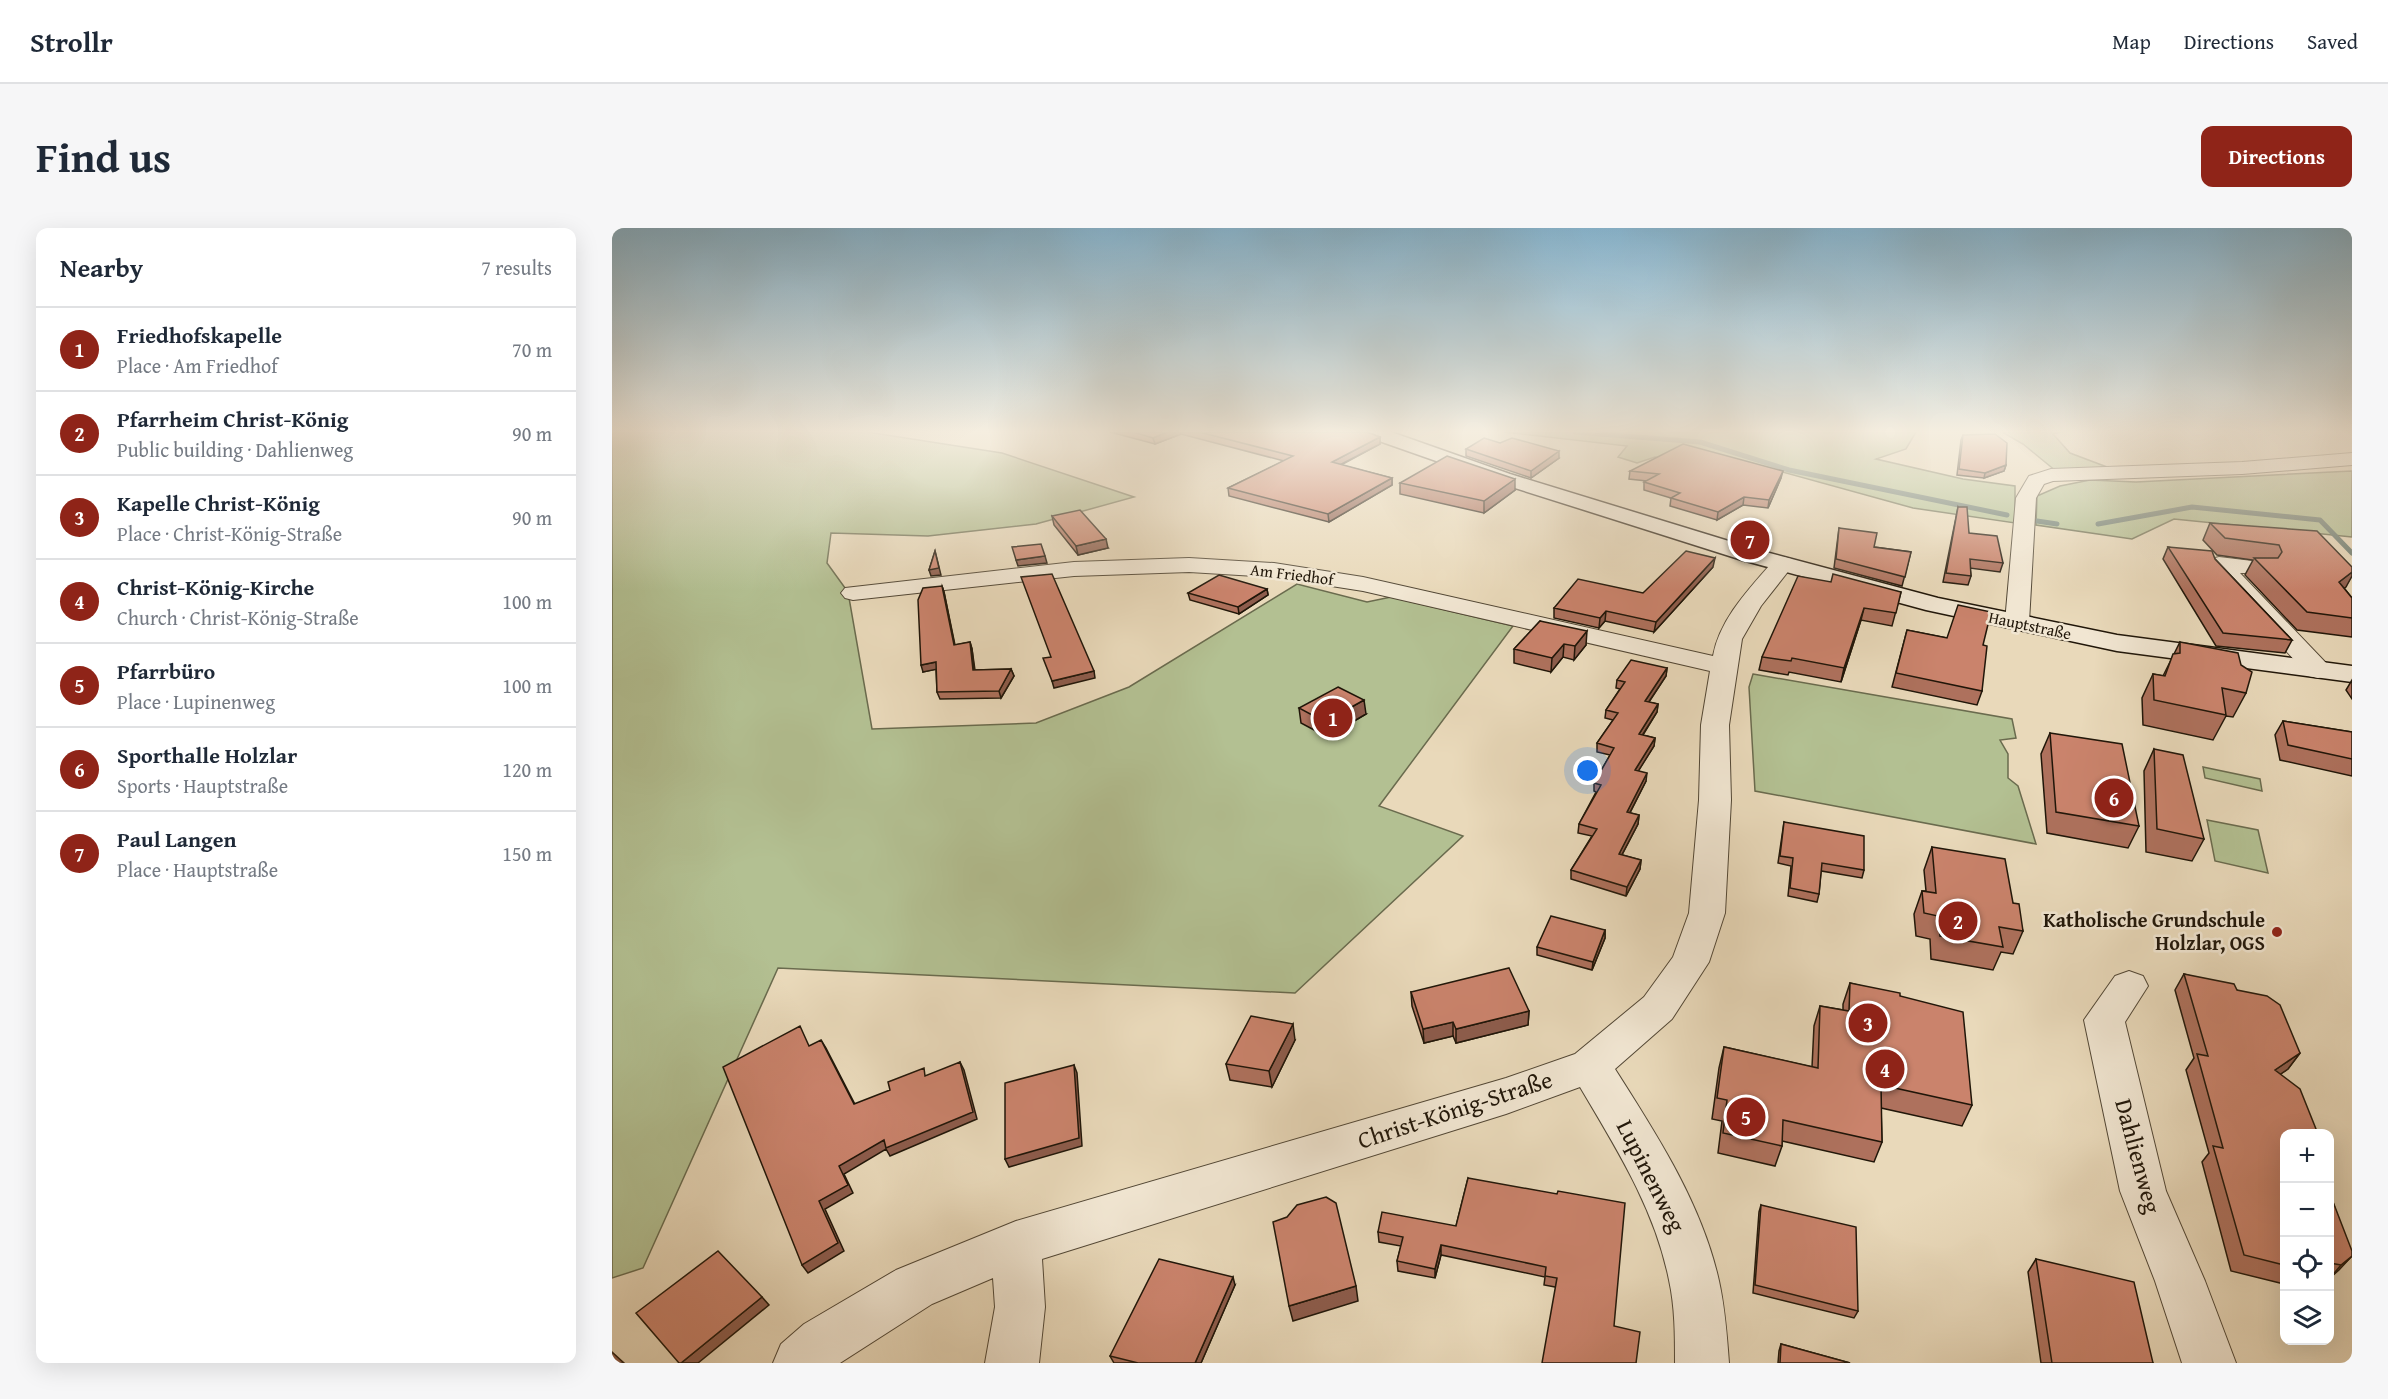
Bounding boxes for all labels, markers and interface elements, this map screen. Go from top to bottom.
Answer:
text: Strollr [30,21,113,62]
text: Map [2112,26,2151,57]
text: Directions [2184,26,2274,57]
text: Saved [2307,26,2358,57]
text: Find us [36,126,171,187]
button: Directions [2201,126,2352,187]
text: Nearby [60,248,143,287]
text: 7 results [481,253,552,282]
text: Friedhofskapelle [117,319,282,351]
text: 1 [74,335,85,364]
text: 70 m [512,335,552,364]
text: Place · Am Friedhof [117,351,278,380]
text: Pfarrheim Christ-König [117,403,348,435]
text: 2 [74,419,85,448]
text: 90 m [512,419,552,448]
text: Public building · Dahlienweg [117,435,353,464]
text: Kapelle Christ-König [117,487,320,519]
text: 3 [74,503,85,532]
text: 90 m [512,503,552,532]
pin: 7 [1730,518,1770,562]
text: Place · Christ-König-Straße [117,519,342,548]
street label: Am Friedhof [1249,557,1337,591]
text: Christ-König-Kirche [117,571,314,603]
text: 4 [74,587,85,616]
text: 100 m [502,587,552,616]
text: Church · Christ-König-Straße [117,603,359,632]
street label: Hauptstraße [1986,605,2074,645]
text: Pfarrbüro [117,655,215,687]
text: 5 [74,671,85,700]
text: 100 m [502,671,552,700]
text: Place · Lupinenweg [117,687,275,716]
pin: 1 [1314,696,1352,740]
text: Sporthalle Holzlar [117,739,297,771]
text: 6 [74,755,85,784]
text: 120 m [502,755,552,784]
your location [1573,756,1602,785]
text: Sports · Hauptstraße [117,771,288,800]
pin: 6 [2094,776,2134,820]
text: Paul Langen [117,823,236,855]
text: 7 [74,839,85,868]
text: 150 m [502,839,552,868]
text: Place · Hauptstraße [117,855,278,884]
pin: 2 [1938,898,1978,944]
place label: Katholische Grundschule Holzlar, OGS [2043,905,2265,957]
marker: Katholische Grundschule Holzlar, OGS [2270,925,2284,939]
pin: 3 [1848,1000,1888,1046]
pin: 4 [1866,1046,1904,1092]
street label: Christ-König-Straße [1353,1062,1557,1157]
pin: 5 [1726,1094,1766,1140]
street label: Dahlienweg [2106,1095,2171,1217]
street label: Lupinenweg [1608,1113,1695,1238]
map controls [2280,1129,2334,1345]
button: + [2280,1129,2334,1183]
button: − [2280,1183,2334,1237]
button: locate [2280,1237,2334,1291]
button: layers [2280,1291,2334,1345]

